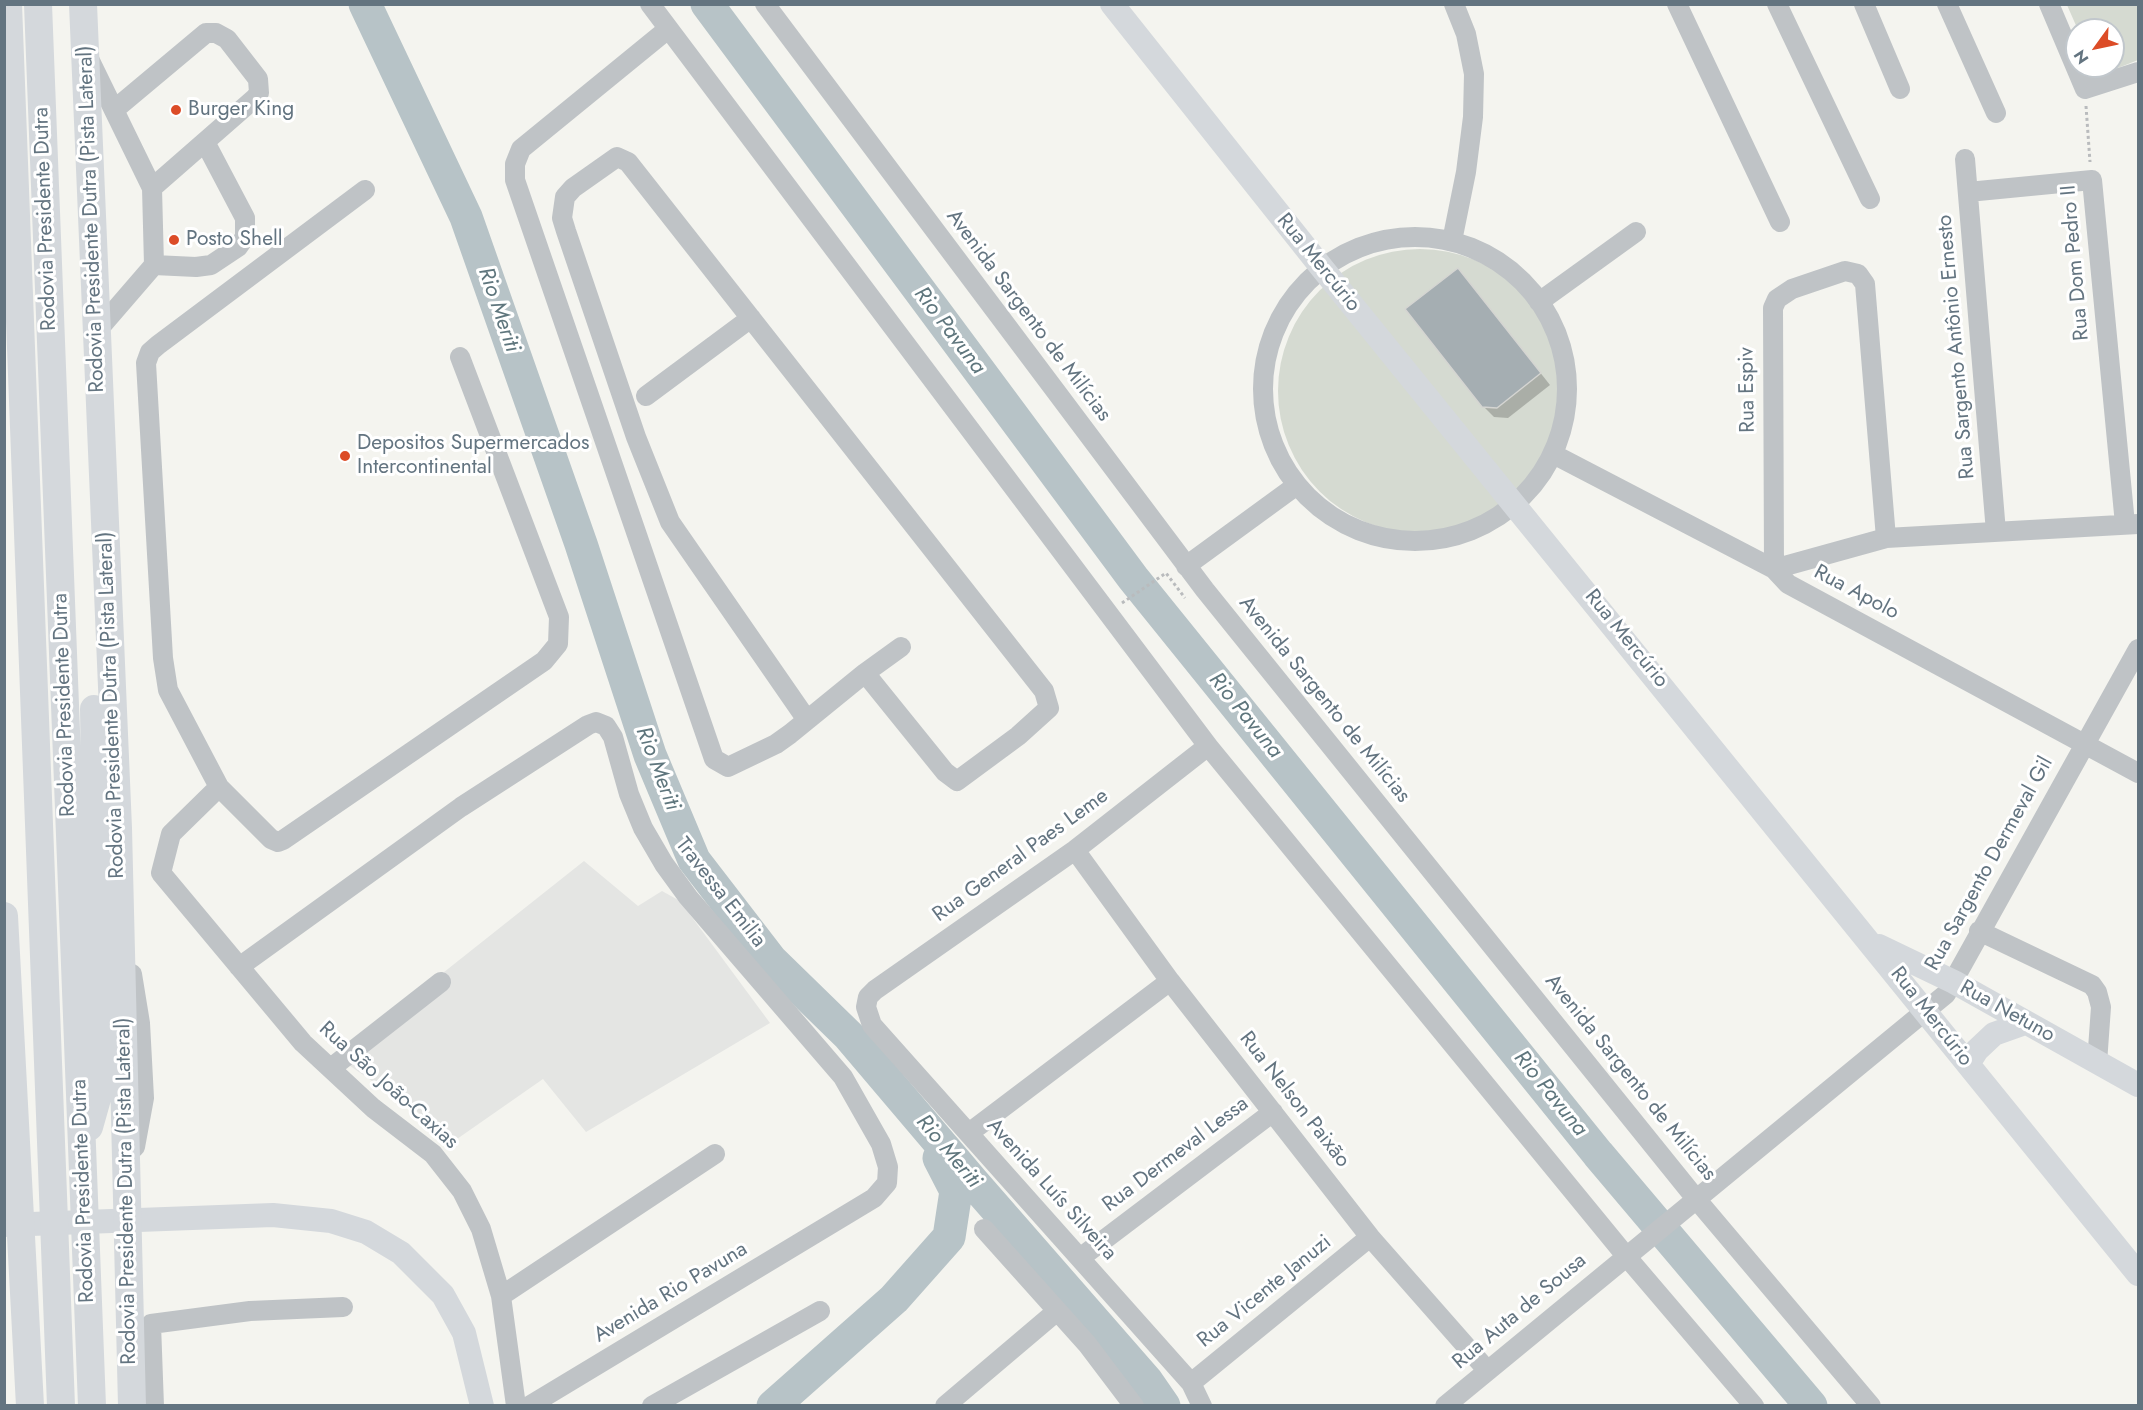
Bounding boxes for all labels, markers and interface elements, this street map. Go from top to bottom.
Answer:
north arrow [2065,18,2125,78]
street label: Rodovia Presidente Dutra (Pista Lateral) [73,45,111,393]
text: N [2068,45,2094,69]
place label: Burger King [188,97,294,123]
marker: Burger King [169,103,183,117]
street label: Rodovia Presidente Dutra [30,107,62,331]
street label: Rua Dom Pedro II [2057,184,2095,342]
street label: Avenida Sargento de Milícias [940,205,1116,427]
street label: Rua Mercúrio [1271,209,1365,317]
street label: Rua Sargento Antônio Ernesto [1933,214,1981,480]
place label: Posto Shell [186,227,283,253]
marker: Posto Shell [167,233,181,247]
water label: Rio Meriti [471,264,525,356]
water label: Rio Pavuna [908,282,990,380]
street label: Rua Espiv [1735,347,1761,433]
place label: Depositos Supermercados Intercontinental [357,431,589,481]
marker: Depositos Supermercados Intercontinental [338,449,352,463]
street label: Rodovia Presidente Dutra (Pista Lateral) [93,531,131,879]
street label: Rua Apolo [1809,560,1903,626]
street label: Rua Mercúrio [1579,585,1673,693]
street label: Avenida Sargento de Milícias [1233,592,1415,808]
street label: Rodovia Presidente Dutra [49,593,81,817]
water label: Rio Pavuna [1202,668,1288,764]
water label: Rio Meriti [629,723,685,815]
street label: Rua Sargento Dermeval Gil [1921,753,2059,975]
street label: Rua General Paes Leme [928,784,1114,928]
street label: Travessa Emilia [669,833,771,953]
street label: Rua Mercúrio [1884,962,1978,1072]
street label: Avenida Sargento de Milícias [1539,970,1721,1186]
street label: Rua Netuno [1955,976,2059,1048]
street label: Rodovia Presidente Dutra (Pista Lateral) [111,1017,143,1365]
street label: Rua São João-Caxias [313,1017,463,1155]
street label: Rua Nelson Paixão [1233,1027,1355,1173]
water label: Rio Pavuna [1507,1046,1593,1142]
street label: Rodovia Presidente Dutra [68,1079,100,1303]
street label: Rua Dermeval Lessa [1098,1092,1254,1218]
water label: Rio Meriti [910,1110,986,1194]
street label: Avenida Luís Silveira [981,1114,1121,1266]
street label: Rua Vicente Januzi [1193,1230,1337,1354]
street label: Avenida Rio Pavuna [590,1237,752,1349]
street label: Rua Auta de Sousa [1448,1249,1592,1375]

